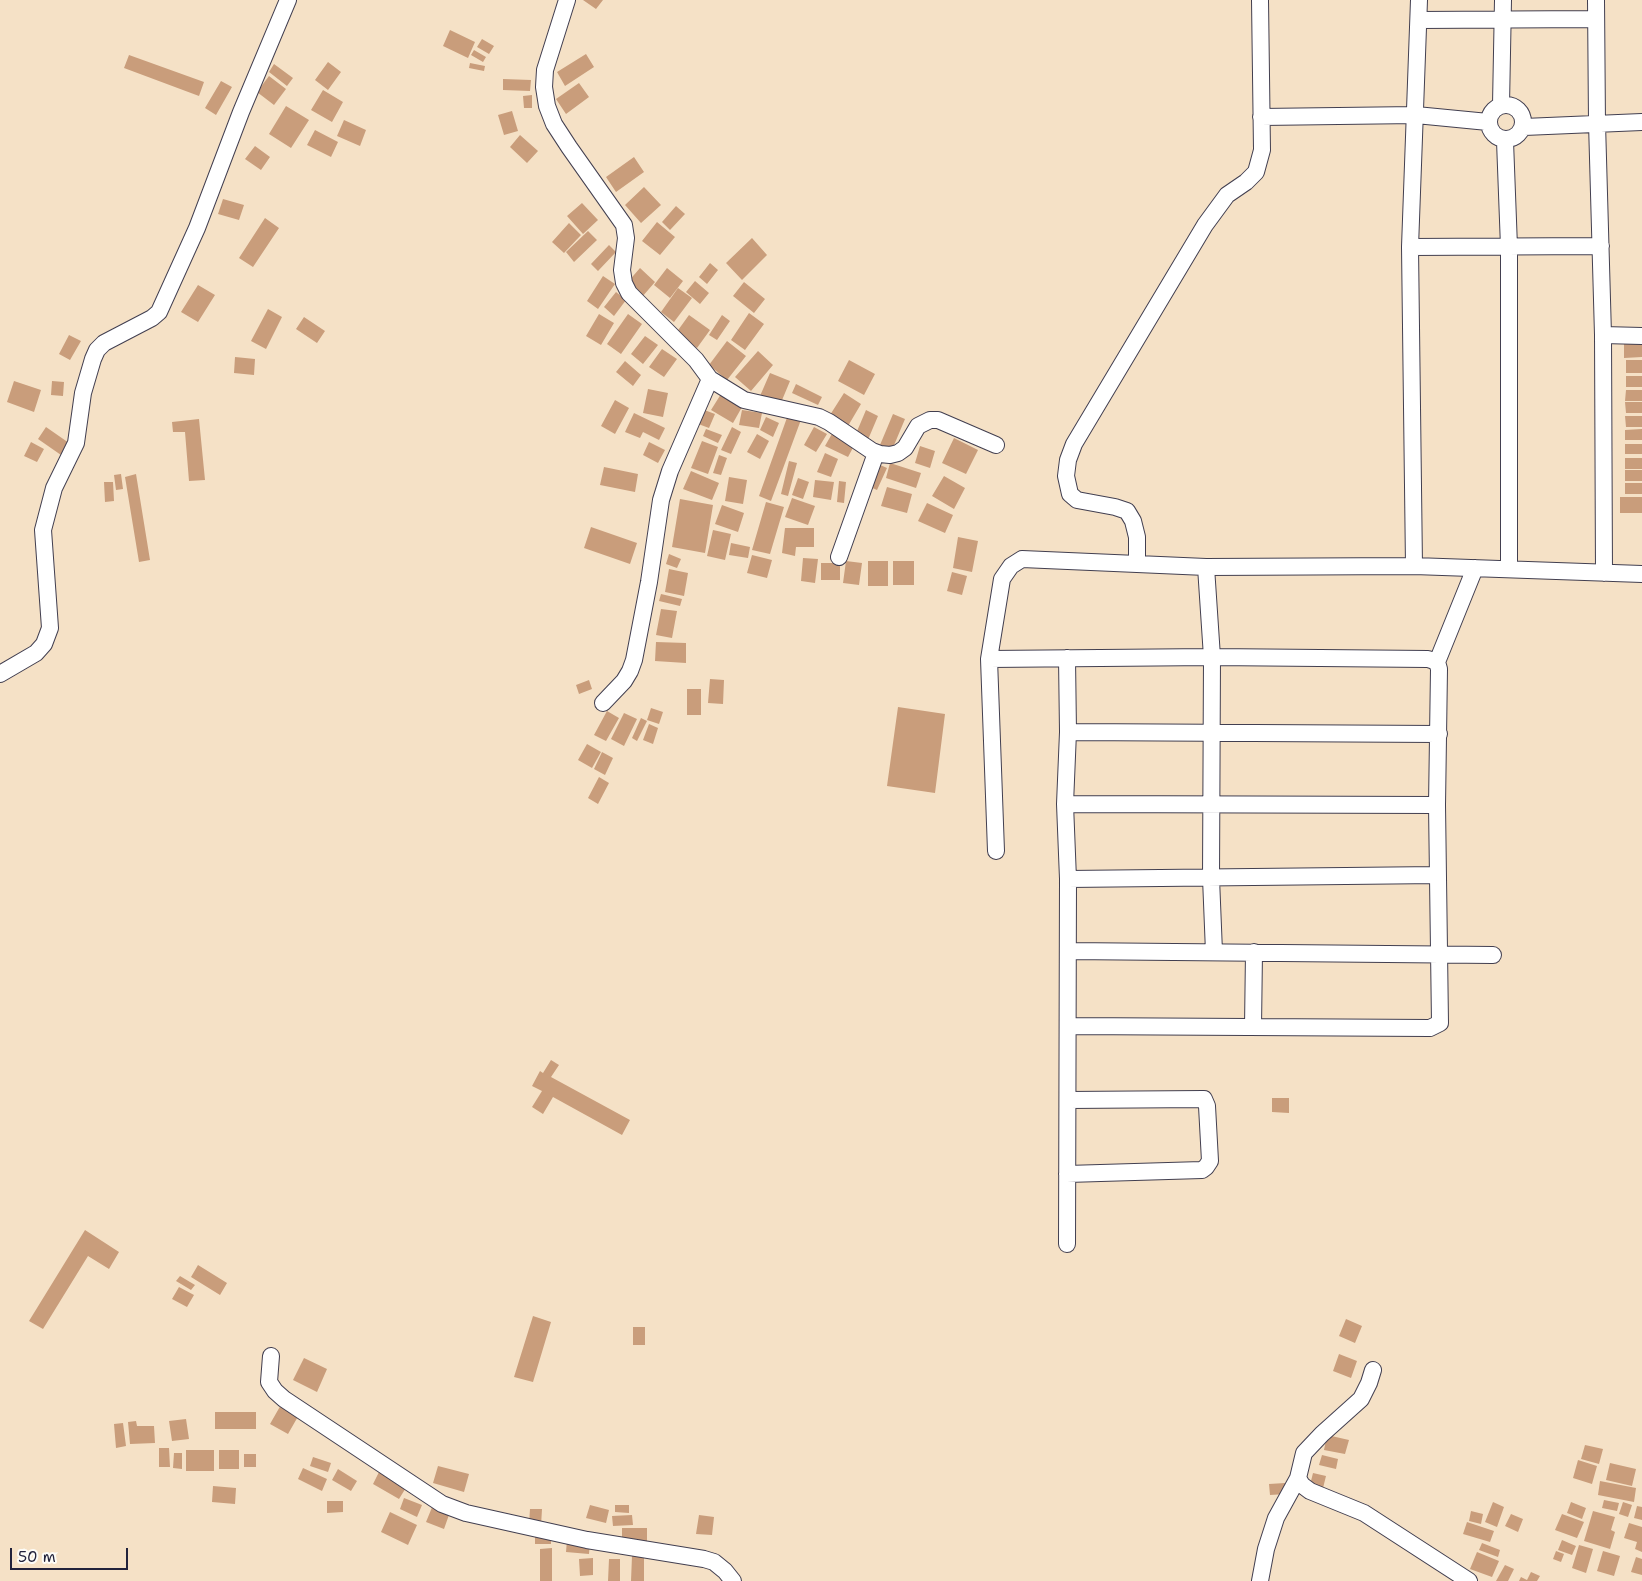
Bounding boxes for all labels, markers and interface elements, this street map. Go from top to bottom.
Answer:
scale bar [12,1538,130,1570]
text: 50 m [18,1547,56,1567]

